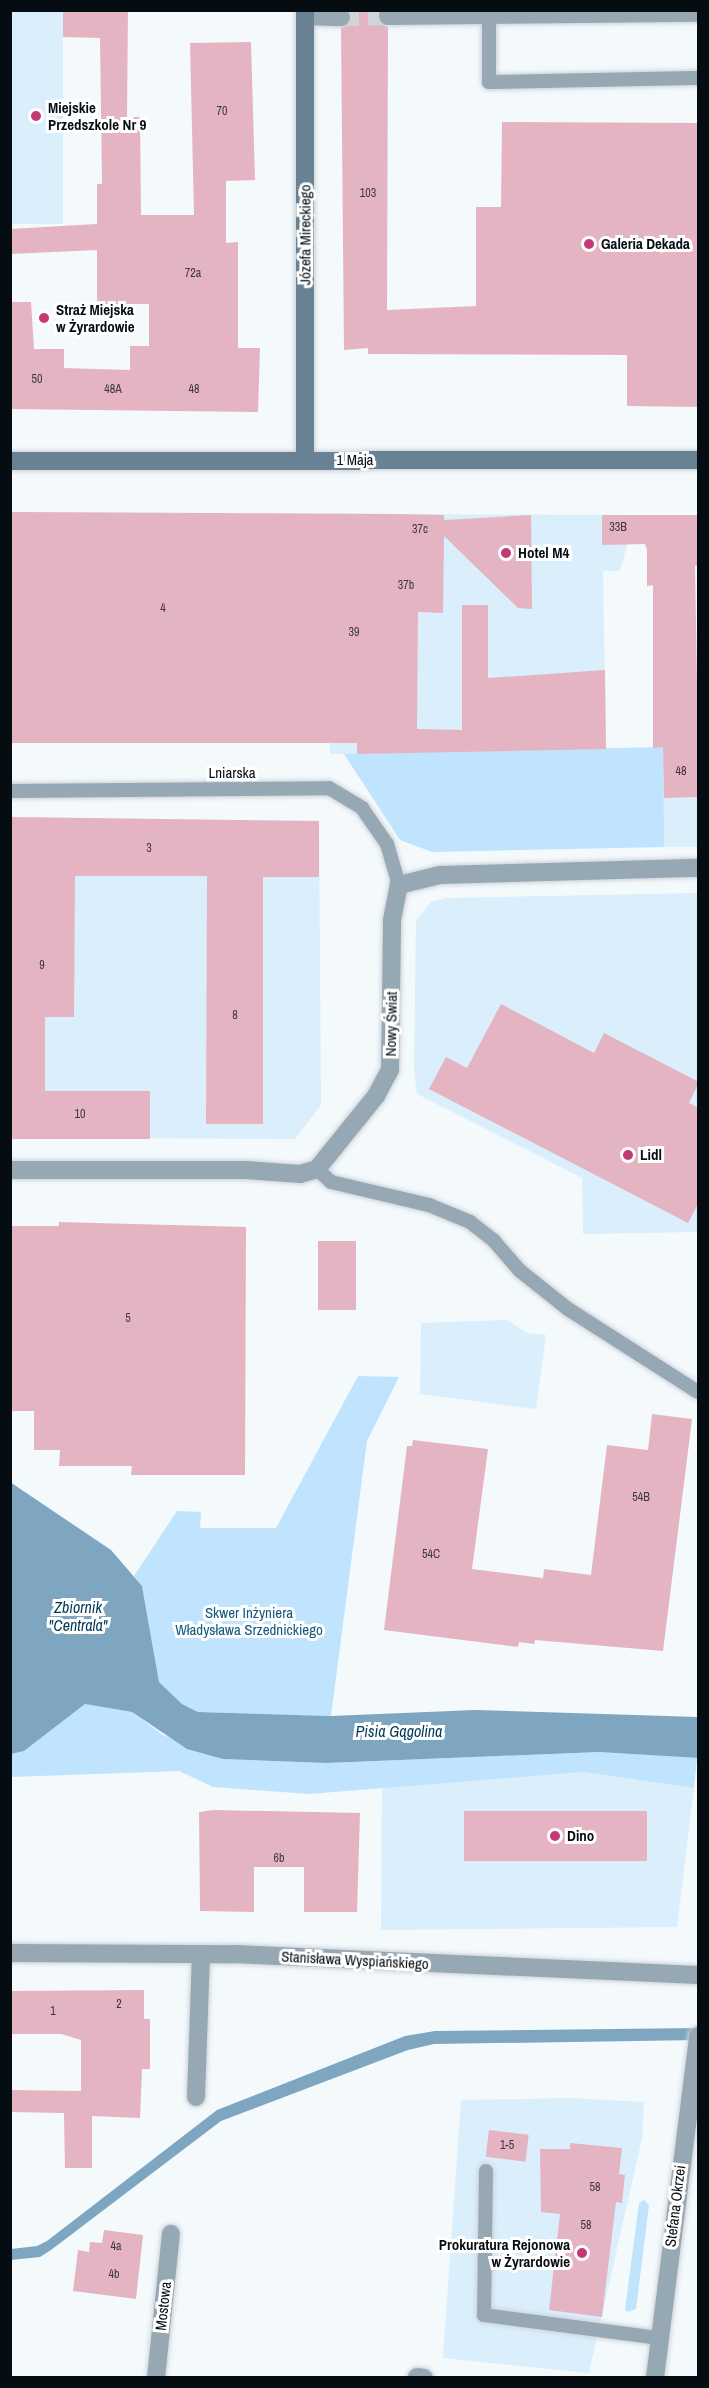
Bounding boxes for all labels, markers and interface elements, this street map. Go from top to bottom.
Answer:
place label: Miejskie Przedszkole Nr 9 [48,98,146,133]
house number: 70 [217,105,227,119]
marker: Miejskie Przedszkole Nr 9 [29,109,43,123]
street label: Józefa Mireckiego [296,185,314,285]
house number: 103 [360,187,376,201]
place label: Galeria Dekada [601,235,690,253]
marker: Galeria Dekada [582,237,596,251]
house number: 72a [185,267,201,281]
place label: Straż Miejska w Żyrardowie [56,300,135,335]
marker: Straż Miejska w Żyrardowie [37,311,51,325]
house number: 50 [32,373,42,387]
house number: 48A [104,383,122,397]
house number: 48 [189,383,199,397]
street label: 1 Maja [337,451,373,469]
house number: 33B [609,521,627,535]
house number: 37c [412,523,428,537]
place label: Hotel M4 [518,544,569,562]
marker: Hotel M4 [499,546,513,560]
house number: 37b [398,579,414,593]
house number: 4 [160,602,166,616]
house number: 39 [349,626,359,640]
street label: Lniarska [208,764,256,782]
house number: 48 [676,765,686,779]
house number: 3 [146,842,152,856]
house number: 9 [39,959,45,973]
street label: Nowy Świat [381,991,401,1057]
house number: 8 [232,1009,238,1023]
house number: 10 [75,1108,85,1122]
place label: Lidl [640,1146,662,1164]
marker: Lidl [621,1148,635,1162]
house number: 5 [125,1312,131,1326]
house number: 54B [632,1491,650,1505]
house number: 54C [422,1548,440,1562]
water label: Zbiornik "Centrala" [49,1597,107,1635]
park label: Skwer Inżyniera Władysława Srzednickiego [175,1603,323,1638]
water label: Pisia Gągolina [356,1721,442,1741]
place label: Dino [567,1827,594,1845]
marker: Dino [548,1829,562,1843]
house number: 6b [274,1852,284,1866]
street label: Stanisława Wyspiańskiego [281,1947,429,1973]
house number: 2 [116,1998,122,2012]
house number: 1 [50,2005,56,2019]
house number: 1-5 [500,2139,514,2153]
street label: Stefana Okrzei [661,2164,689,2248]
house number: 58 [590,2181,600,2195]
house number: 58 [581,2219,591,2233]
place label: Prokuratura Rejonowa w Żyrardowie [439,2235,570,2270]
house number: 4a [111,2240,121,2254]
marker: Prokuratura Rejonowa w Żyrardowie [575,2246,589,2260]
house number: 4b [109,2268,119,2282]
street label: Mostowa [151,2281,175,2331]

